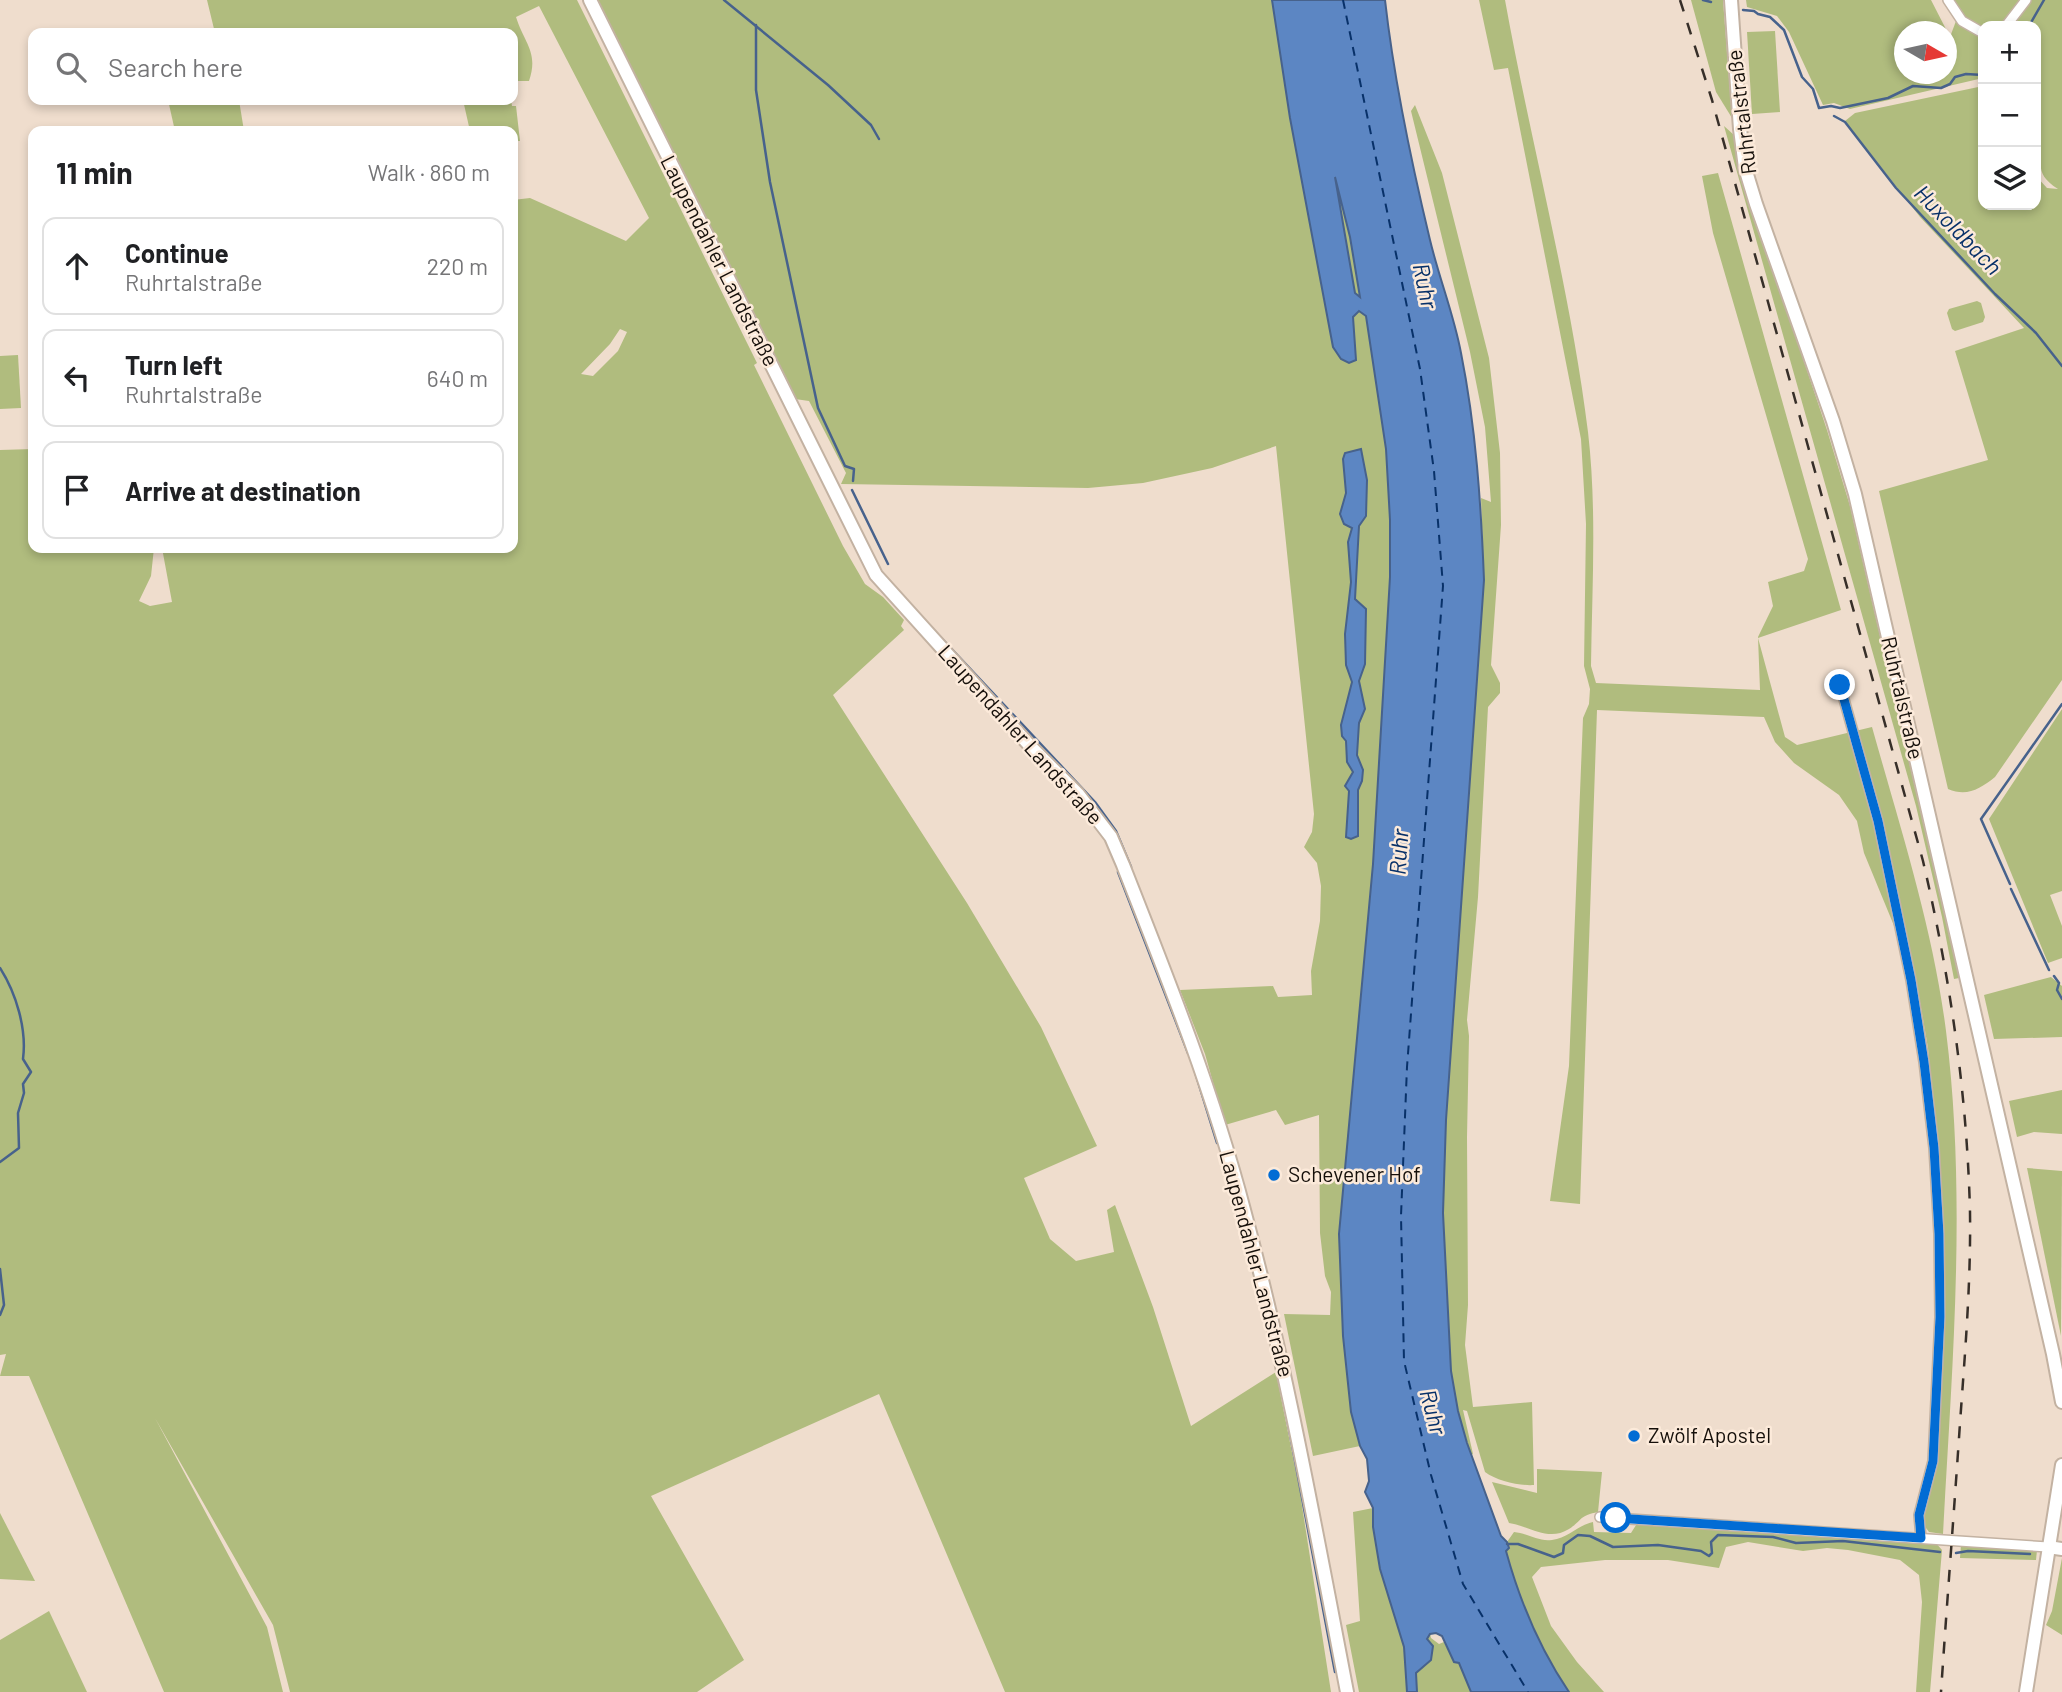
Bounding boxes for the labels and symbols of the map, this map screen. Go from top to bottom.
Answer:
north arrow [1894,21,1957,84]
street label: Ruhrtalstraße [1720,48,1761,176]
street label: Laupendahler Landstraße [656,151,784,370]
water label: Huxoldbach [1909,179,2008,280]
water label: Ruhr [1408,260,1445,312]
street label: Ruhrtalstraße [1877,634,1930,762]
street label: Laupendahler Landstraße [934,639,1108,829]
route end [1824,669,1855,700]
water label: Ruhr [1382,827,1414,876]
street label: Laupendahler Landstraße [1215,1148,1300,1380]
place label: Schevener Hof [1288,1161,1421,1186]
marker: Schevener Hof [1266,1167,1282,1183]
water label: Ruhr [1415,1386,1454,1438]
place label: Zwölf Apostel [1648,1422,1771,1447]
marker: Zwölf Apostel [1626,1428,1642,1444]
route start [1600,1502,1631,1533]

